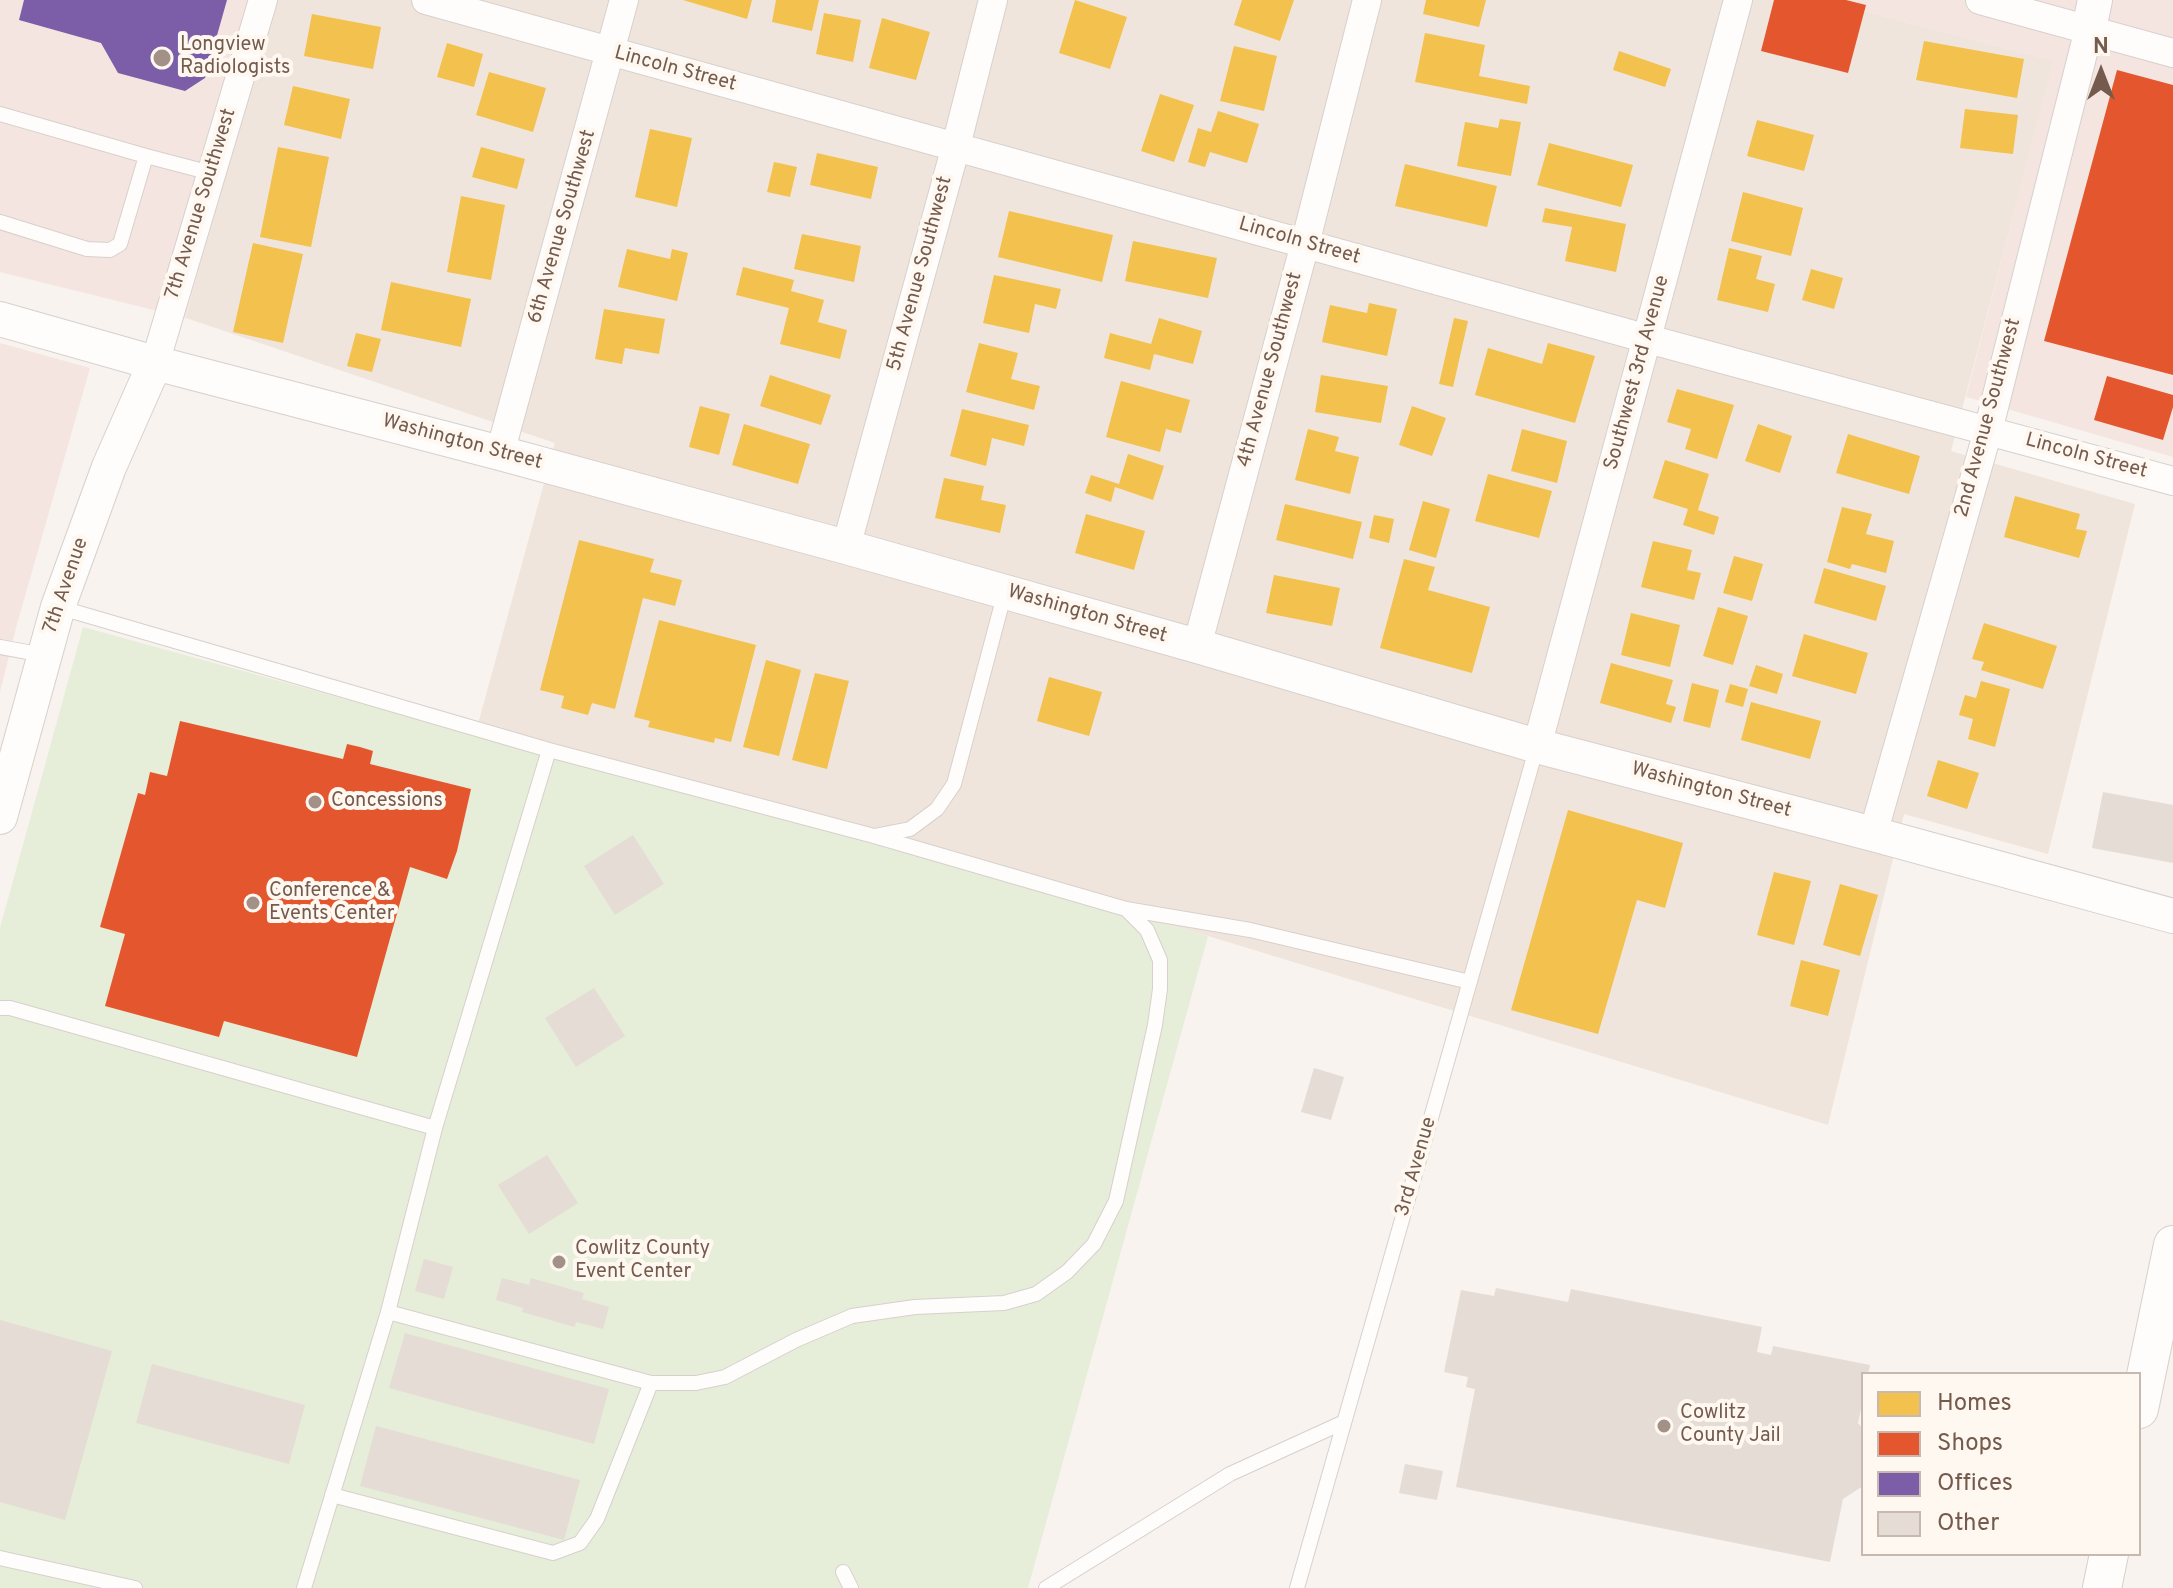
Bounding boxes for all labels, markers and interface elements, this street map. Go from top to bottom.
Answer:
north arrow [2061,32,2141,112]
place label: Longview Radiologists [180,34,290,81]
text: N [2093,34,2109,61]
street label: Lincoln Street [611,42,739,98]
marker: Longview Radiologists [151,47,173,69]
street label: 7th Avenue Southwest [162,106,242,302]
street label: 6th Avenue Southwest [524,127,602,327]
street label: 5th Avenue Southwest [883,174,959,374]
street label: Lincoln Street [1235,213,1363,271]
street label: 4th Avenue Southwest [1233,270,1309,470]
street label: Southwest 3rd Avenue [1600,273,1676,473]
street label: 2nd Avenue Southwest [1951,316,2027,520]
street label: Washington Street [379,410,545,476]
street label: Lincoln Street [2022,429,2150,485]
street label: 7th Avenue [39,535,95,637]
street label: Washington Street [1004,581,1170,649]
street label: Washington Street [1628,758,1794,824]
place label: Concessions [331,790,443,814]
marker: Concessions [306,793,324,811]
place label: Conference & Events Center [269,880,394,927]
marker: Conference & Events Center [244,894,262,912]
street label: 3rd Avenue [1391,1115,1443,1219]
place label: Cowlitz County Event Center [575,1238,710,1285]
marker: Cowlitz County Event Center [550,1253,568,1271]
legend [1861,1372,2141,1556]
text: Homes [1937,1389,2012,1419]
place label: Cowlitz County Jail [1680,1402,1781,1449]
marker: Cowlitz County Jail [1655,1417,1673,1435]
text: Shops [1937,1429,2003,1459]
text: Offices [1937,1469,2013,1499]
text: Other [1937,1509,1999,1539]

